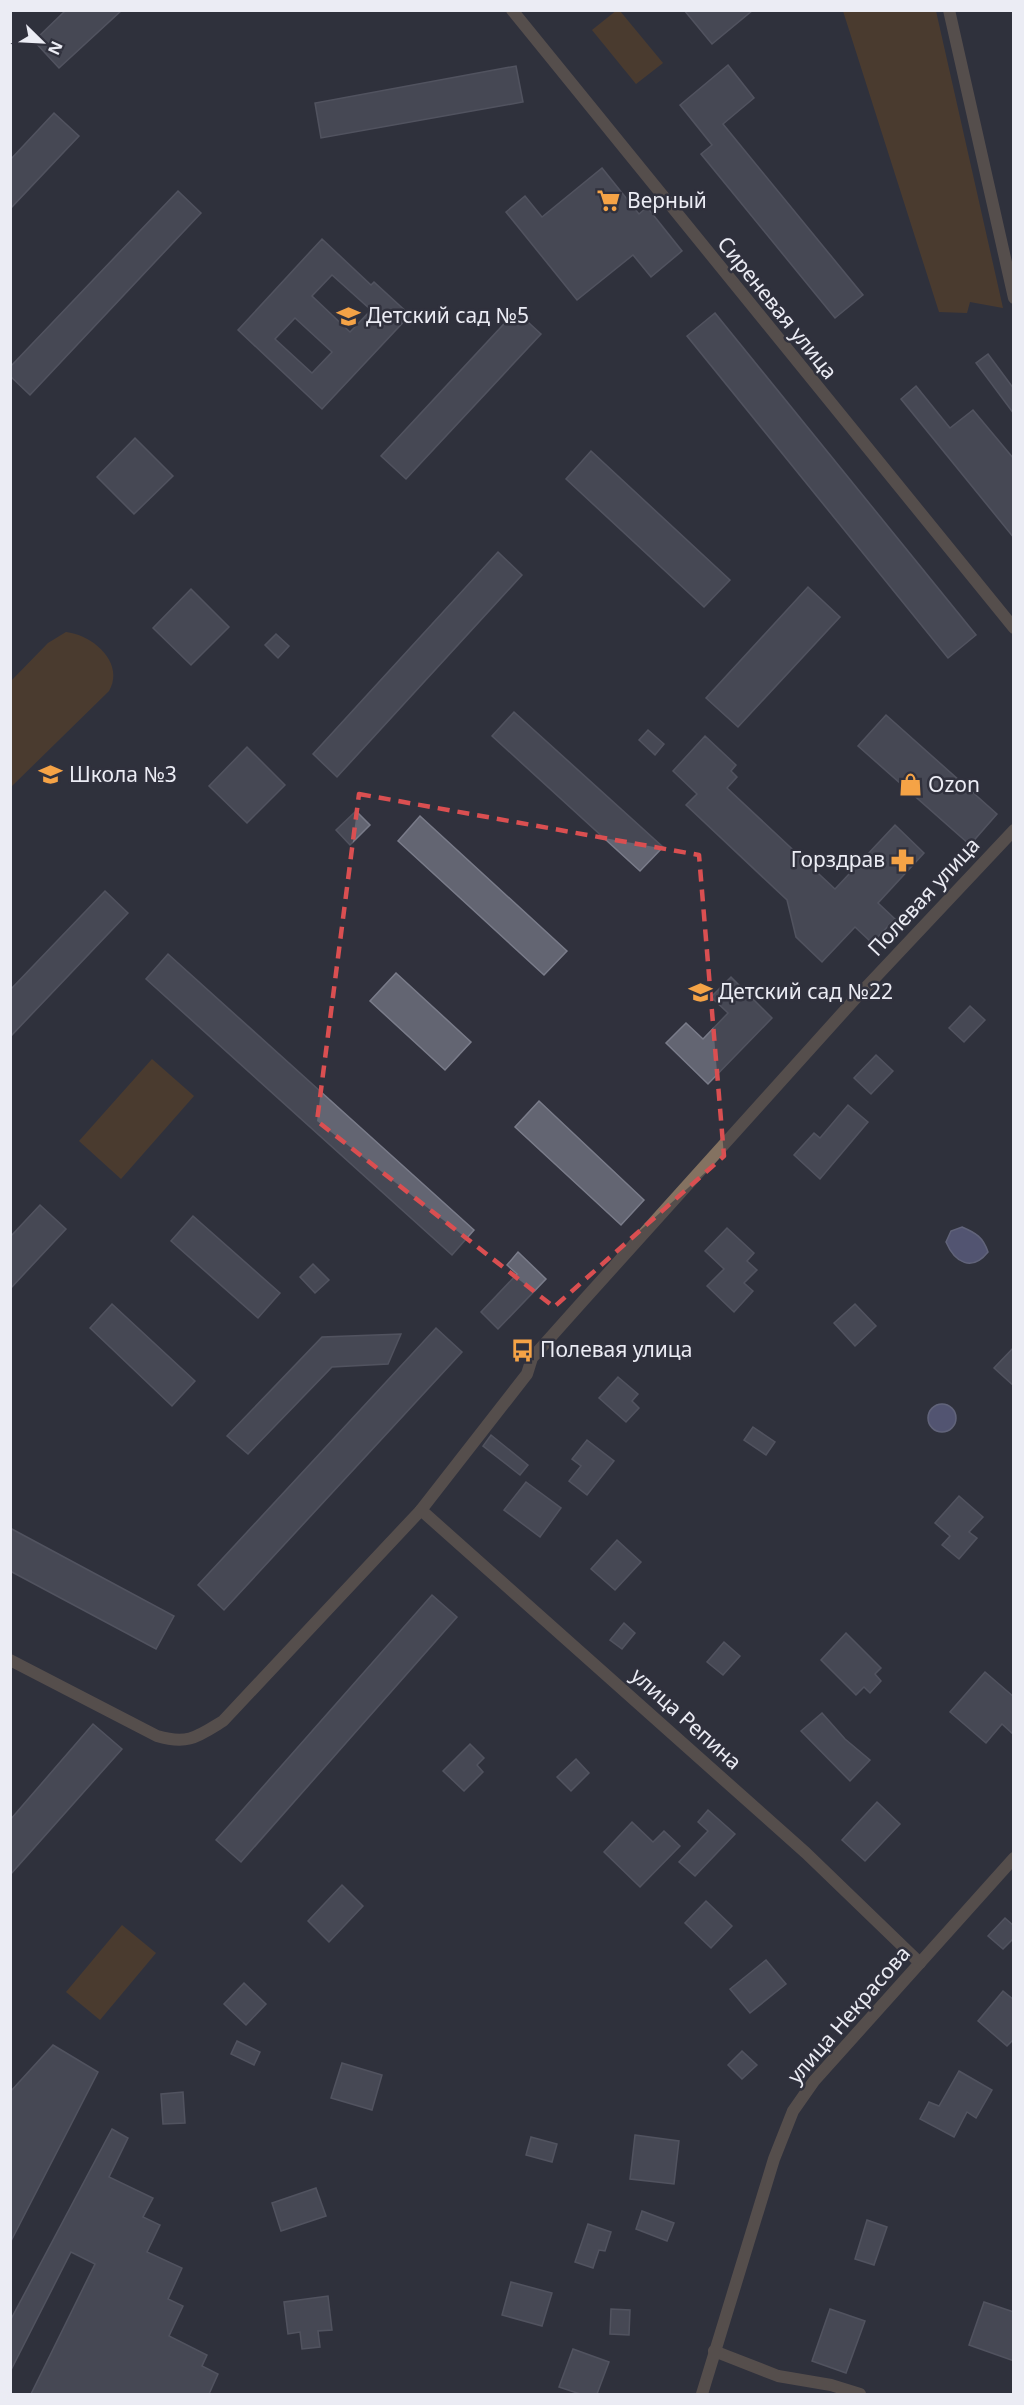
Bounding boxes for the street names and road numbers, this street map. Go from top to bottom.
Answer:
street label: Сиреневая улица [712,230,844,385]
street label: Полевая улица [861,831,985,962]
street label: улица Репина [626,1661,748,1775]
street label: улица Некрасова [781,1940,916,2089]

